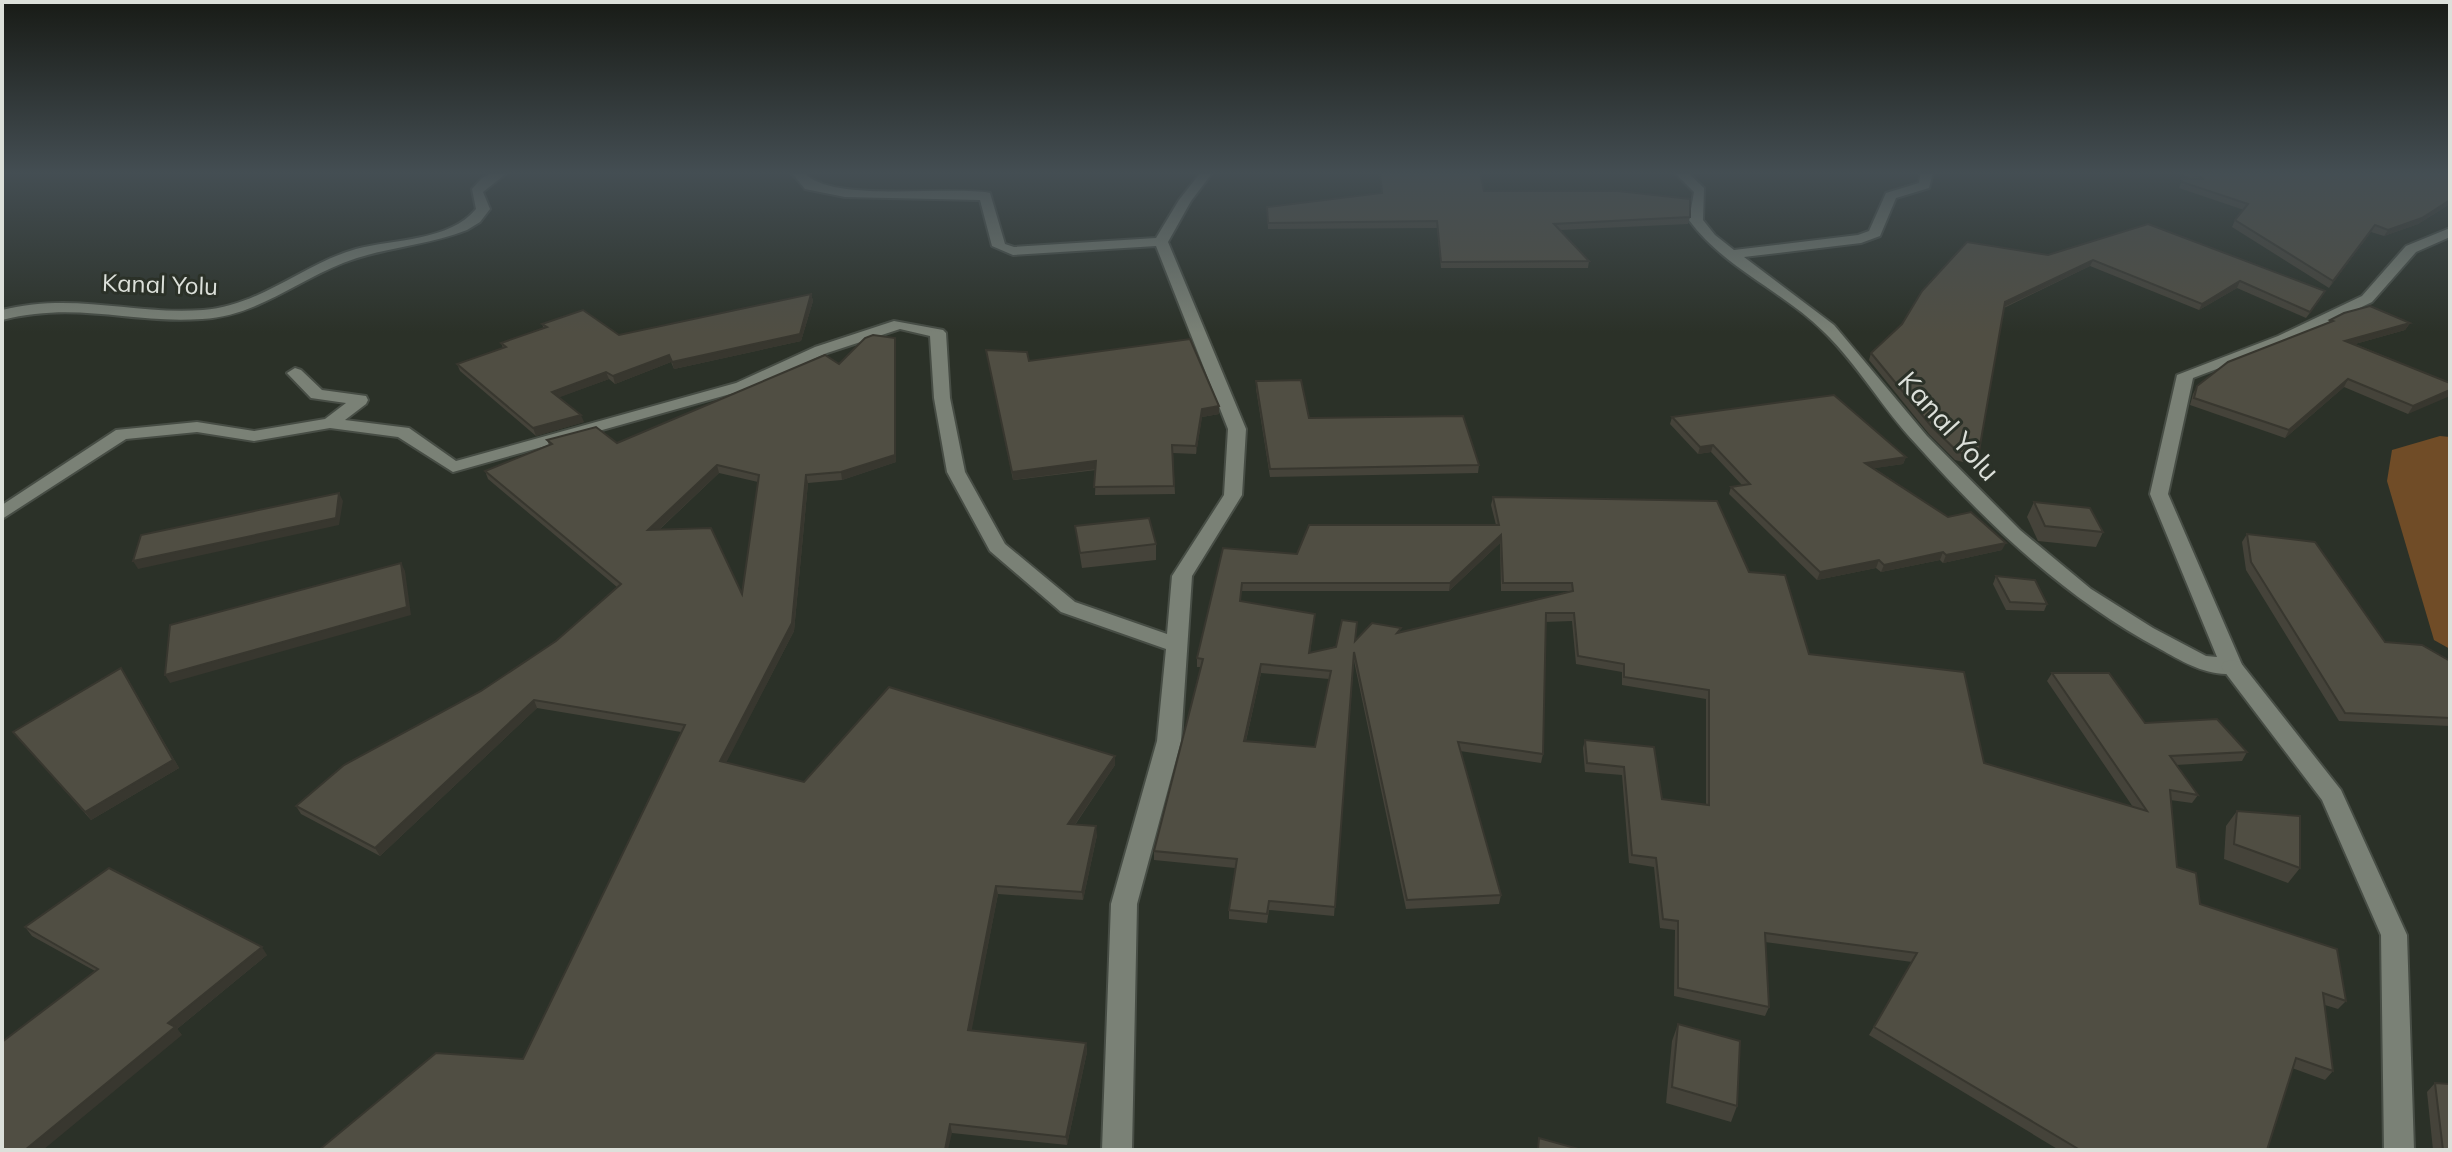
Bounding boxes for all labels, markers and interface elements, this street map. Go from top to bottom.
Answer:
street label: Kanal Yolu [102,267,219,301]
street label: Kanal Yolu [1891,364,2008,488]

